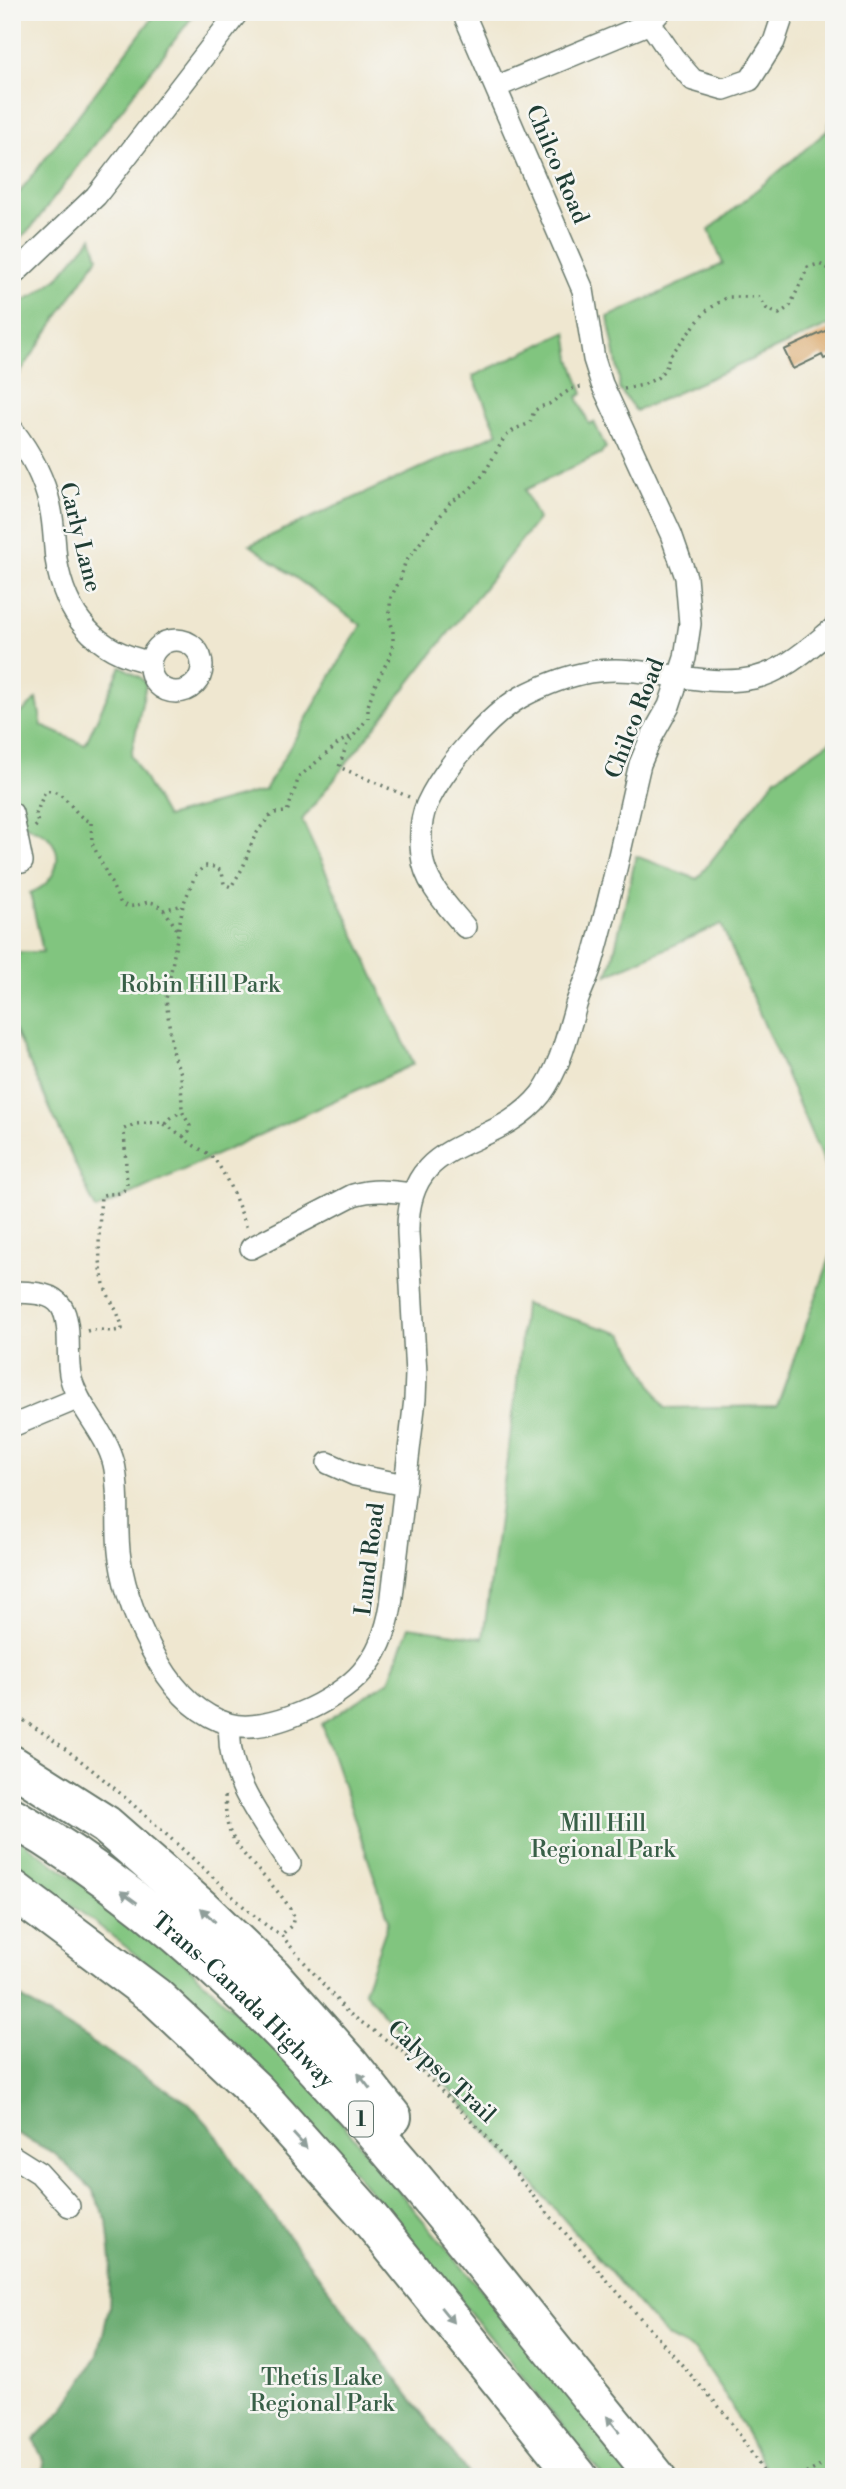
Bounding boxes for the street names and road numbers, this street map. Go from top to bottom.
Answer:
street label: Chilco Road [519,101,595,228]
street label: Carly Lane [53,480,107,595]
street label: Chilco Road [599,654,671,782]
street label: Lund Road [349,1501,391,1617]
street label: Trans-Canada Highway [146,1907,341,2095]
street label: Calypso Trail [381,2015,501,2129]
road number: 1 [349,2102,373,2136]

